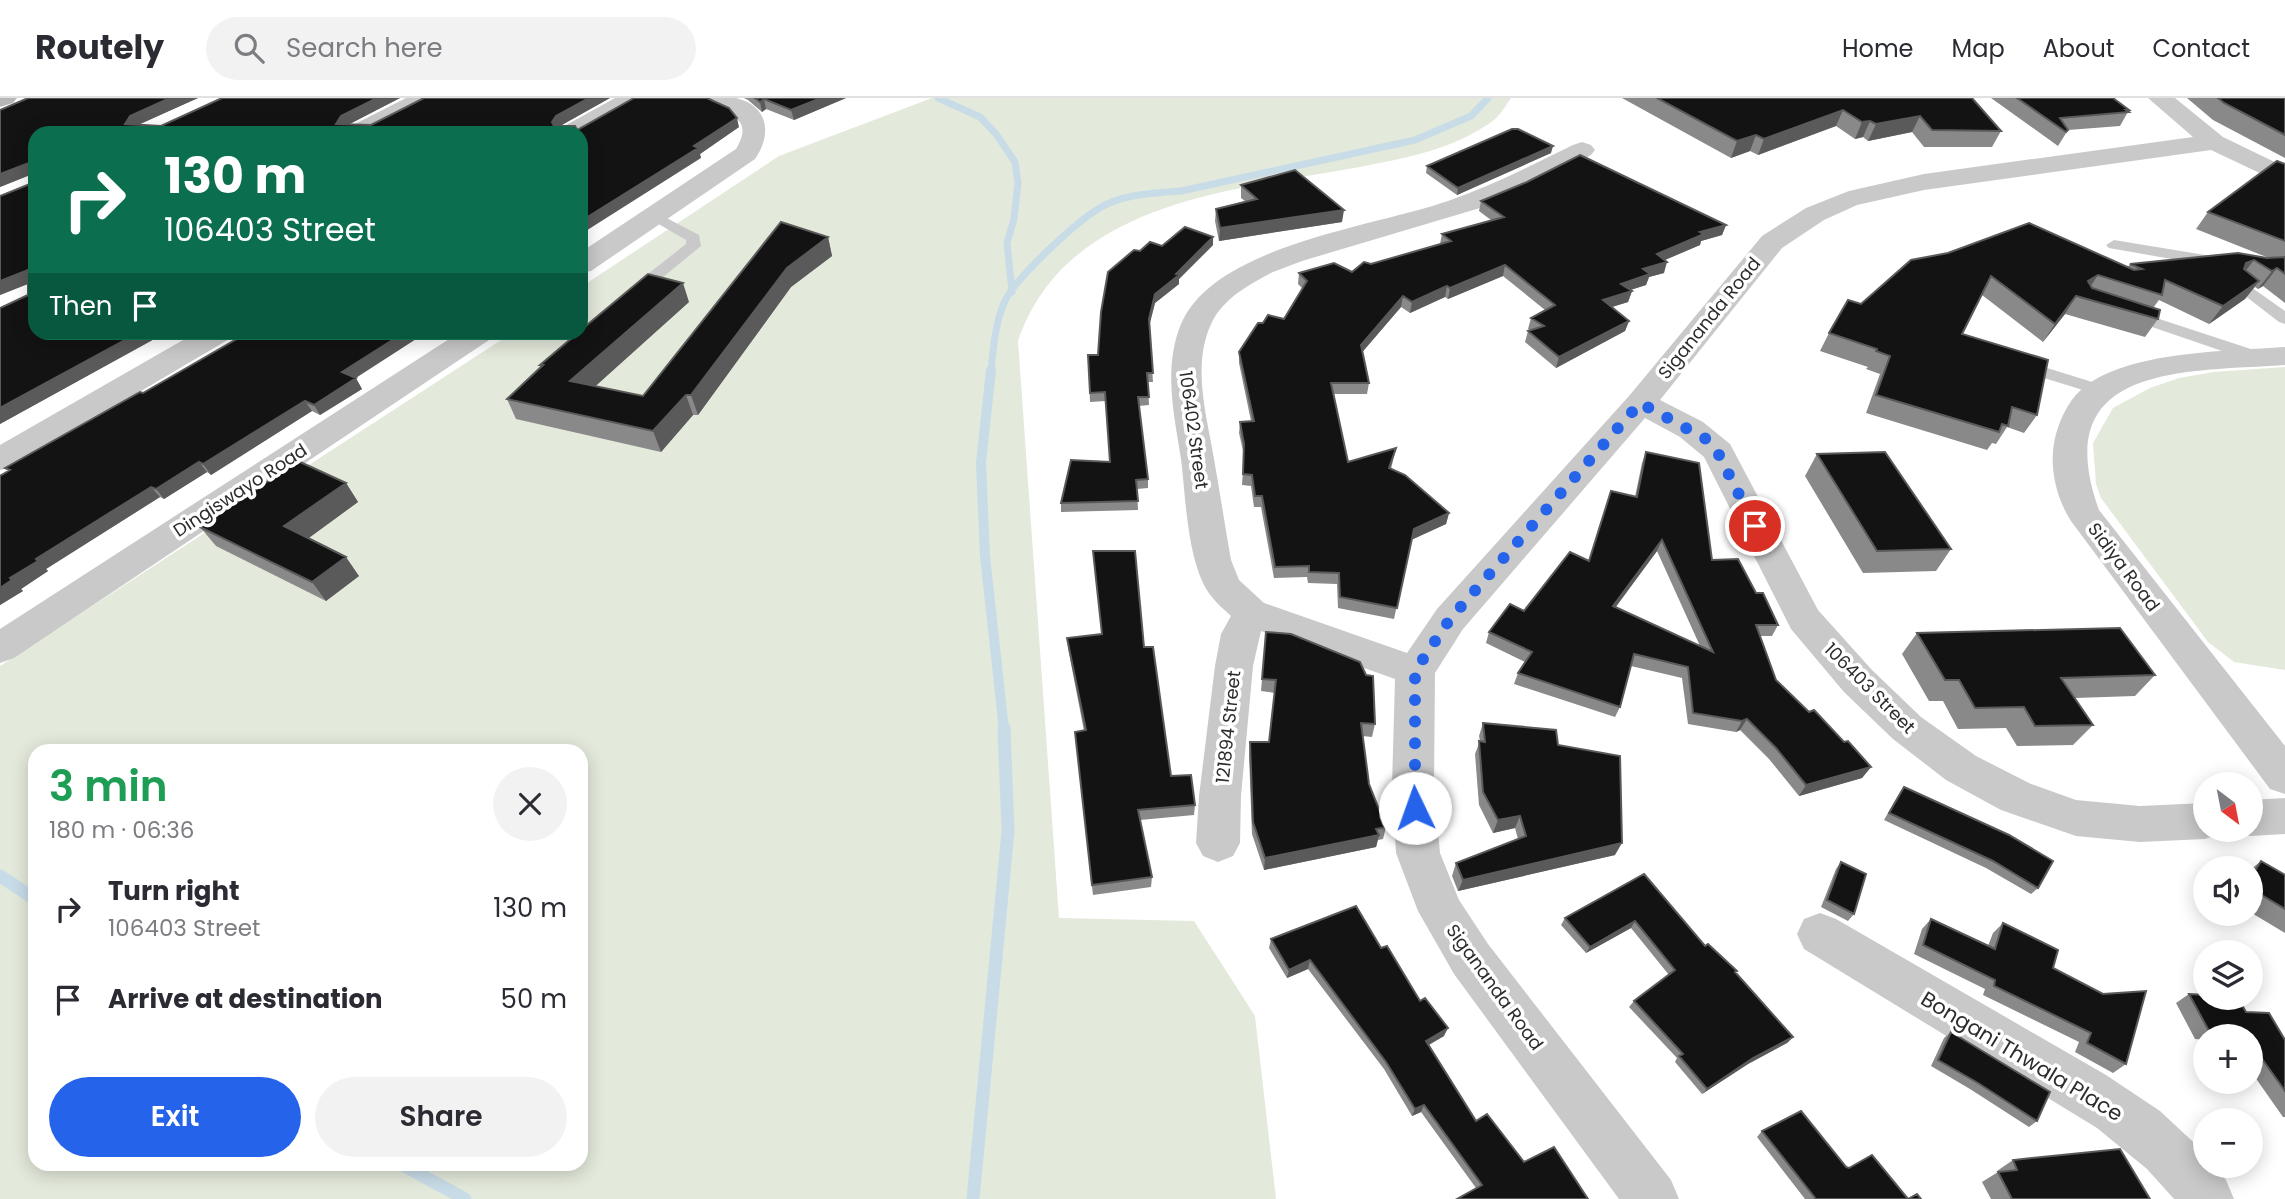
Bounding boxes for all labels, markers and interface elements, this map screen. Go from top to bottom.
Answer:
search box [206,17,696,80]
text: Routely [35,24,164,71]
icon: search [230,29,268,67]
text: Search here [286,30,443,66]
text: Home [1842,32,1914,65]
text: Map [1952,32,2005,65]
text: About [2043,32,2114,65]
text: Contact [2152,32,2250,65]
text: 130 m [164,142,306,210]
icon: right [49,154,140,245]
text: 106403 Street [164,207,376,252]
street label: Sigananda Road [1652,252,1766,384]
icon: arrive [126,287,164,325]
text: Then [49,288,112,324]
street label: 106402 Street [1173,369,1215,491]
street label: Dingiswayo Road [168,437,312,543]
pin [1725,496,1785,556]
icon: arrive [1736,507,1774,545]
street label: Sidiya Road [2082,517,2166,617]
street label: 106403 Street [1819,637,1921,739]
street label: 121894 Street [1210,669,1246,785]
text: 3 min [49,757,168,816]
button: close [493,767,567,841]
position arrow [1378,771,1452,845]
north arrow [2193,772,2263,842]
map controls [2193,772,2263,1178]
text: 180 m · 06:36 [49,814,194,846]
button: sound [2193,856,2263,926]
text: Turn right [108,873,240,909]
icon: right [49,890,87,928]
text: 130 m [493,890,567,926]
text: 106403 Street [108,912,260,944]
street label: Sigananda Road [1441,919,1549,1055]
button: layers [2193,940,2263,1010]
icon: arrive [49,981,87,1019]
text: Arrive at destination [108,981,383,1017]
text: 50 m [501,981,567,1017]
street label: Bongani Thwala Place [1916,984,2128,1128]
button: + [2193,1024,2263,1094]
button: Exit [49,1077,301,1157]
button: Share [315,1077,567,1157]
button: − [2193,1108,2263,1178]

